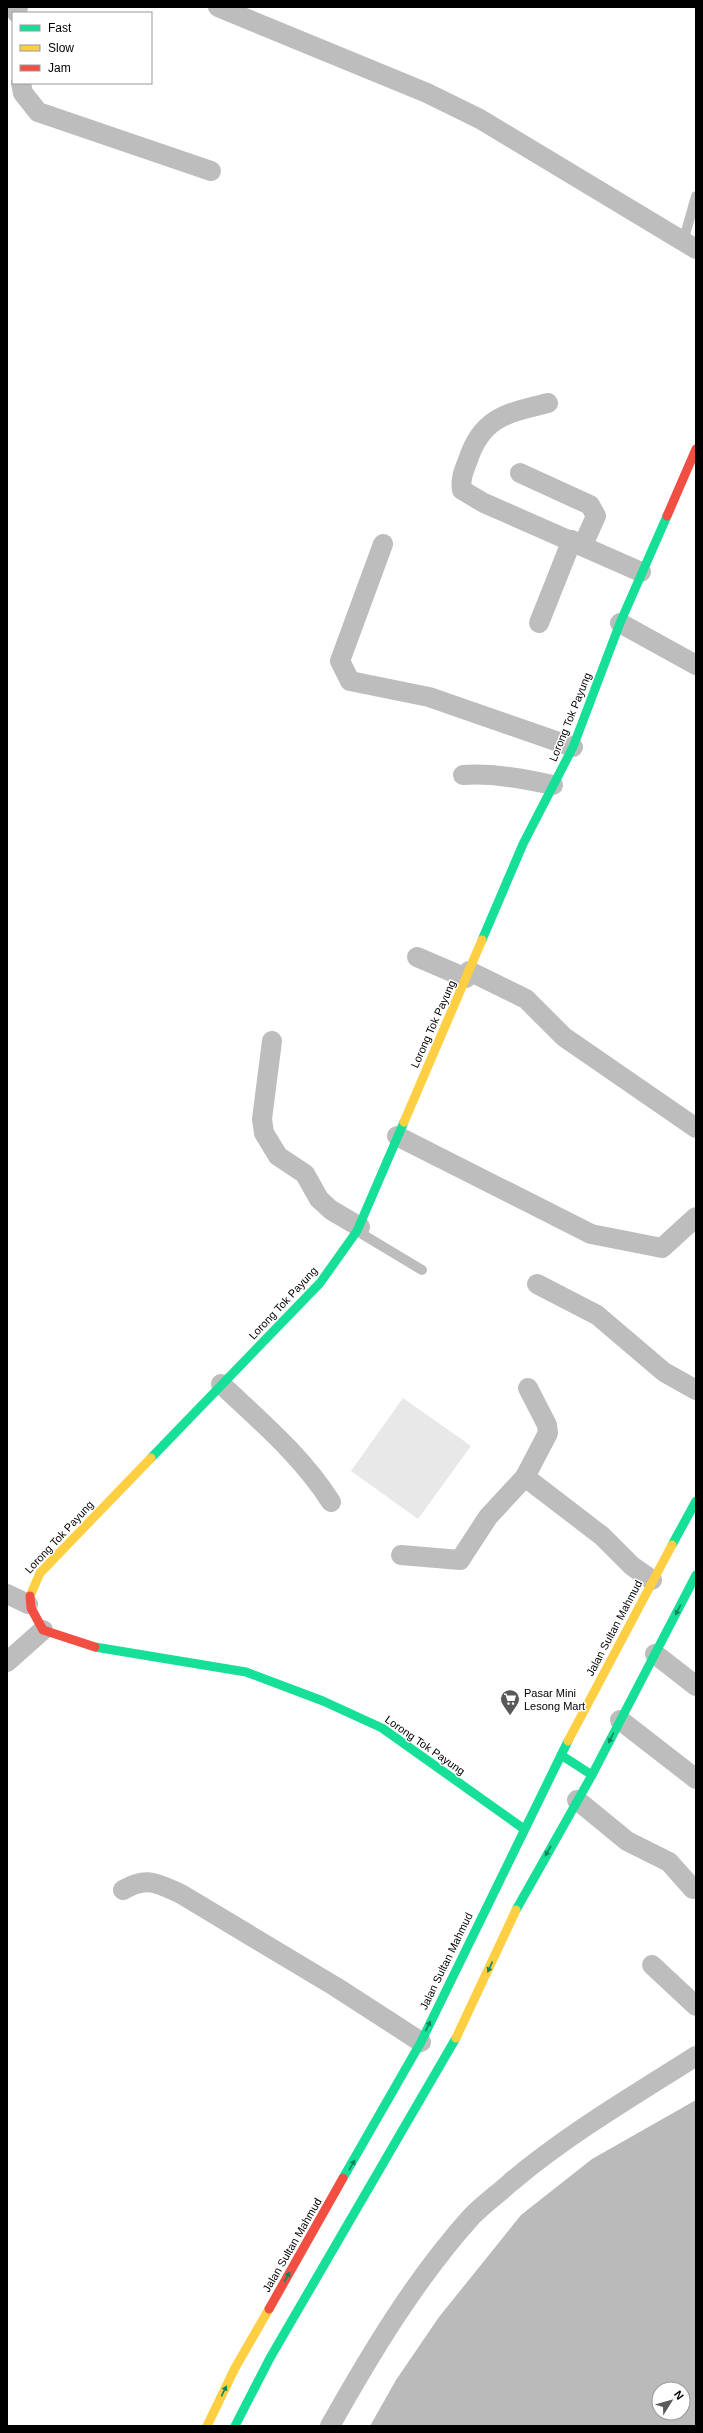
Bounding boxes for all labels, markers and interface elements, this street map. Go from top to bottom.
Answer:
legend [12,12,152,84]
text: Fast [48,21,72,35]
text: Slow [48,41,74,55]
text: Jam [48,61,71,75]
street label: Lorong Tok Payung [547,671,593,763]
street label: Lorong Tok Payung [408,978,458,1070]
street label: Lorong Tok Payung [246,1264,320,1342]
street label: Lorong Tok Payung [22,1498,96,1576]
street label: Jalan Sultan Mahmud [584,1578,644,1678]
one-way arrow [675,1604,681,1616]
place label: Pasar Mini Lesong Mart [524,1687,585,1712]
supermarket icon: Pasar Mini Lesong Mart [499,1688,521,1716]
street label: Lorong Tok Payung [383,1713,467,1777]
one-way arrow [608,1732,614,1743]
one-way arrow [544,1845,551,1857]
street label: Jalan Sultan Mahmud [417,1911,475,2011]
one-way arrow [487,1962,493,1973]
one-way arrow [425,2020,431,2032]
one-way arrow [349,2159,356,2171]
street label: Jalan Sultan Mahmud [260,2196,324,2294]
one-way arrow [284,2271,291,2283]
north arrow [651,2381,691,2421]
one-way arrow [221,2385,227,2396]
text: N [672,2388,686,2402]

